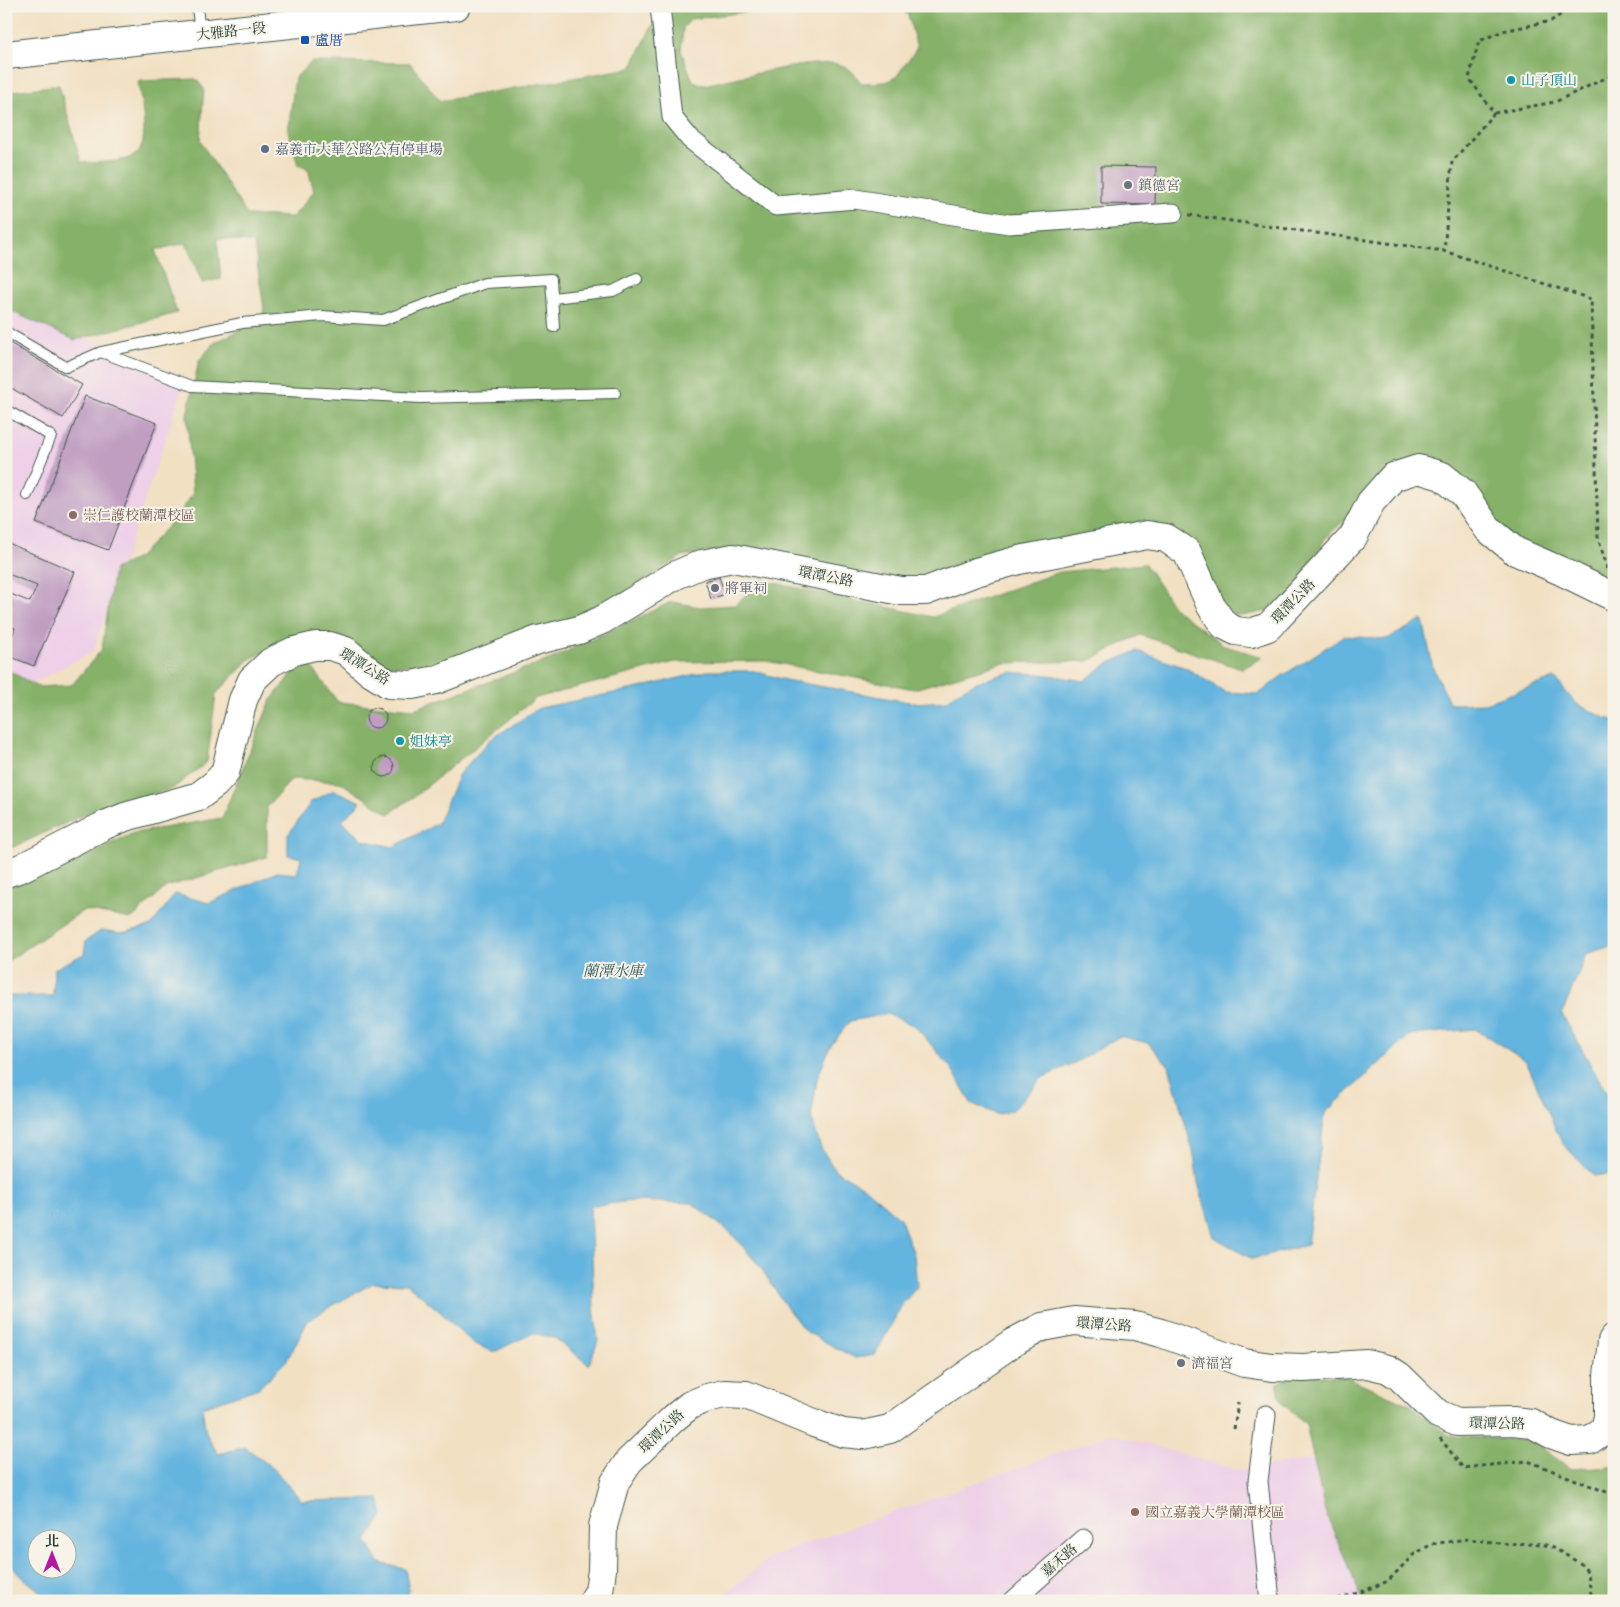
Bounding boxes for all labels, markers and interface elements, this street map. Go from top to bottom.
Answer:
street label: 大雅路一段 [195,19,267,44]
place label: 盧厝 [315,32,343,49]
marker: 盧厝 [299,34,311,46]
place label: 山子頂山 [1521,72,1577,89]
marker: 山子頂山 [1505,74,1517,86]
place label: 嘉義市大華公路公有停車場 [275,141,443,158]
marker: 嘉義市大華公路公有停車場 [259,143,271,155]
place label: 鎮德宮 [1138,177,1180,194]
marker: 鎮德宮 [1122,179,1134,191]
place label: 崇仁護校蘭潭校區 [83,507,195,524]
marker: 崇仁護校蘭潭校區 [67,509,79,521]
street label: 環潭公路 [797,563,855,590]
street label: 環潭公路 [1268,575,1319,627]
place label: 將軍祠 [725,580,767,597]
marker: 將軍祠 [709,582,721,594]
street label: 環潭公路 [336,644,393,688]
place label: 姐妹亭 [410,733,452,750]
marker: 姐妹亭 [394,735,406,747]
water label: 蘭潭水庫 [583,962,645,980]
street label: 環潭公路 [1075,1314,1132,1335]
place label: 濟福宮 [1191,1355,1233,1372]
marker: 濟福宮 [1175,1357,1187,1369]
street label: 環潭公路 [635,1406,688,1457]
street label: 環潭公路 [1469,1415,1525,1432]
place label: 國立嘉義大學蘭潭校區 [1145,1504,1285,1521]
marker: 國立嘉義大學蘭潭校區 [1129,1506,1141,1518]
north arrow [28,1530,78,1580]
text: 北 [45,1533,59,1550]
street label: 嘉禾路 [1038,1540,1081,1581]

